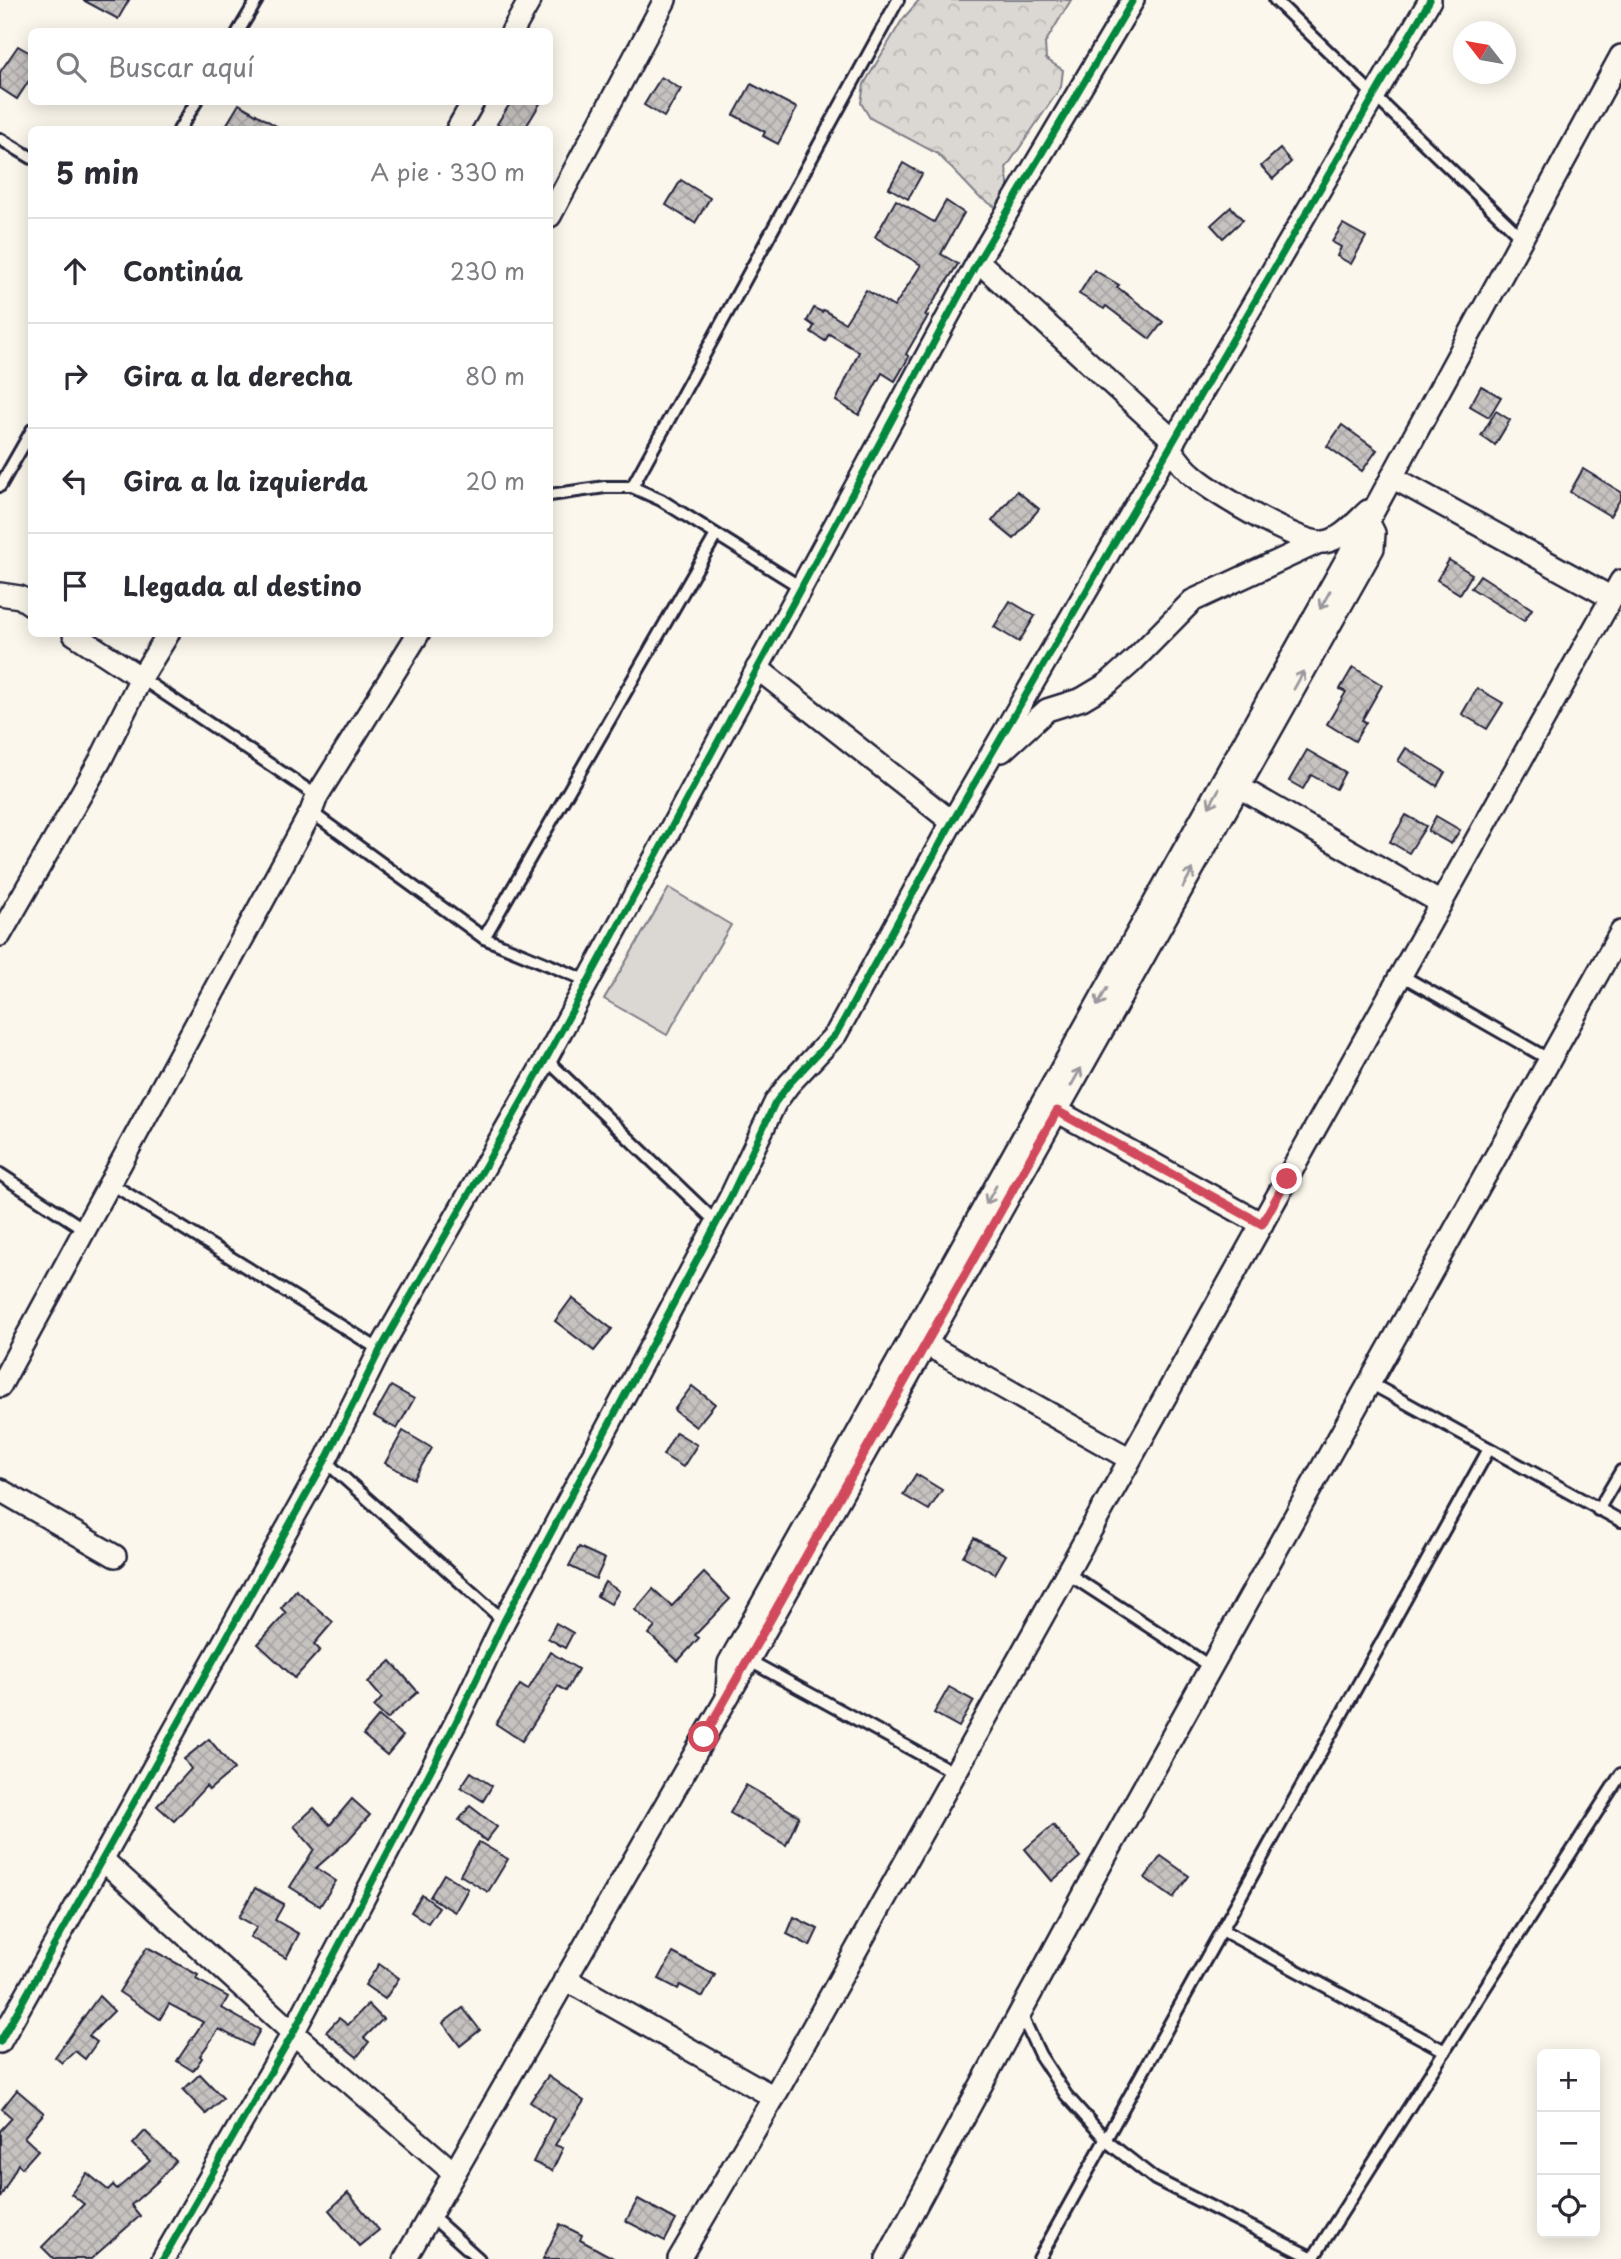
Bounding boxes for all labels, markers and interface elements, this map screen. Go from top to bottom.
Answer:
north arrow [1453,21,1516,84]
search box [28,28,553,105]
text: Buscar aquí [108,47,254,86]
icon: search [52,48,90,86]
text: 5 min [56,149,139,194]
text: A pie · 330 m [370,154,525,189]
text: Continúa [123,251,243,290]
icon: ahead [56,252,94,290]
text: 230 m [450,253,525,288]
text: Gira a la derecha [123,356,353,395]
icon: right [56,357,94,395]
text: 80 m [465,358,525,393]
text: Gira a la izquierda [123,461,368,500]
icon: left [56,462,94,500]
text: 20 m [466,463,525,498]
text: Llegada al destino [123,566,362,605]
icon: arrive [56,567,94,605]
one-way arrow [1318,589,1332,609]
one-way arrow [1293,670,1306,691]
one-way arrow [1206,787,1220,808]
one-way arrow [1181,869,1195,889]
one-way arrow [1095,986,1109,1006]
one-way arrow [1069,1067,1083,1087]
route end [1271,1163,1302,1194]
one-way arrow [984,1184,997,1205]
route start [688,1721,719,1752]
map controls [1537,2049,1600,2238]
button: + [1537,2049,1600,2112]
button: − [1537,2112,1600,2175]
button: locate [1537,2175,1600,2238]

